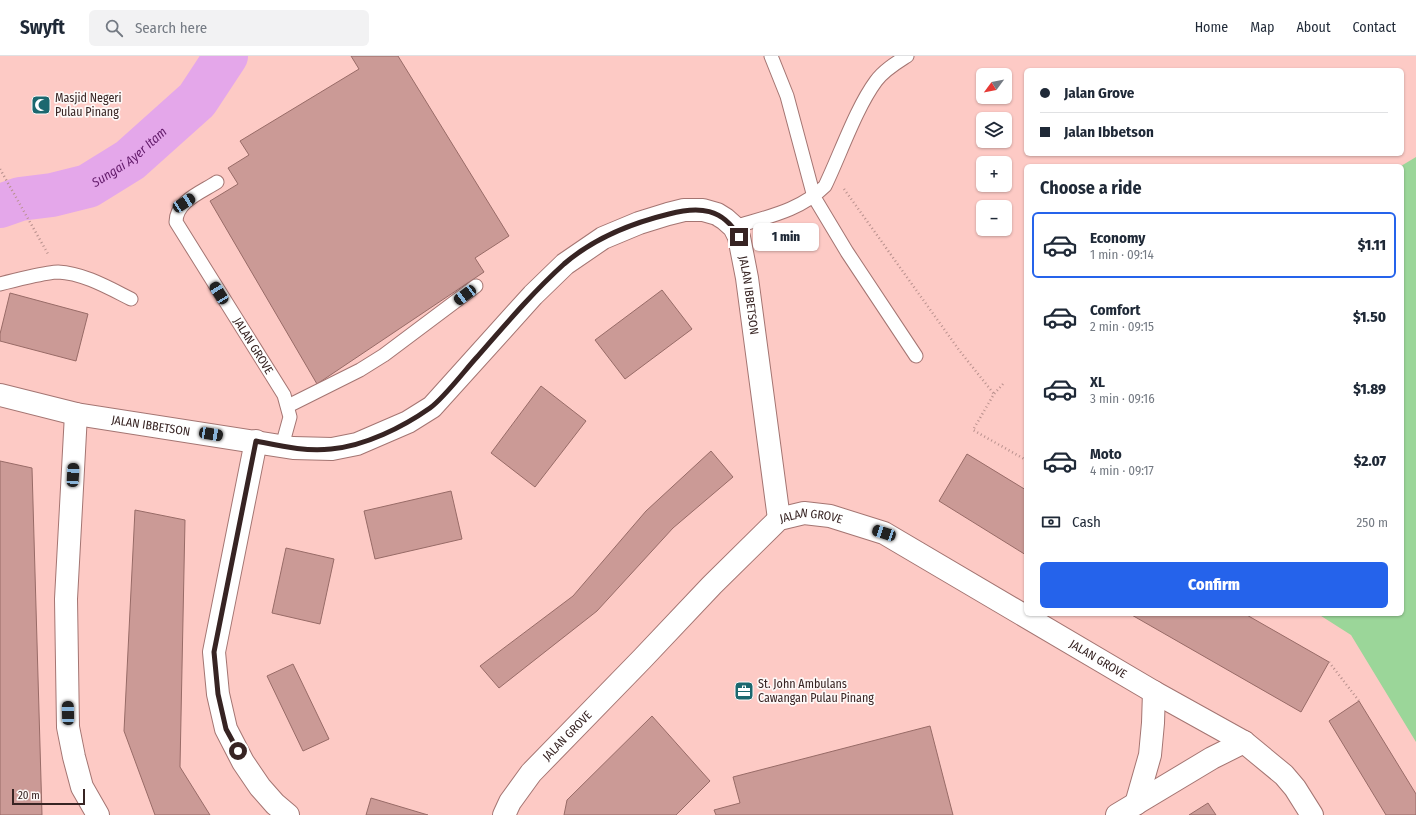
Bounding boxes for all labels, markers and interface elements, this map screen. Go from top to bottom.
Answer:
search box [89,10,369,46]
text: Swyft [20,16,65,39]
icon: search [103,17,125,39]
text: Search here [135,19,207,37]
text: Home [1195,19,1228,36]
text: Map [1250,19,1274,36]
text: About [1296,19,1331,36]
text: Contact [1353,19,1396,36]
north arrow [976,68,1012,104]
map controls [976,68,1012,236]
text: Jalan Grove [1064,84,1134,102]
place label: Masjid Negeri Pulau Pinang [55,91,122,119]
mosque icon: Masjid Negeri Pulau Pinang [30,94,52,116]
button: layers [976,112,1012,148]
text: Jalan Ibbetson [1064,123,1154,141]
water label: Sungai Ayer Itam [88,124,170,190]
button: + [976,156,1012,192]
text: Choose a ride [1040,177,1142,199]
car [171,191,197,215]
button: − [976,200,1012,236]
callout: 1 min [753,223,819,251]
icon: car [1042,227,1078,263]
route end [730,228,748,246]
text: 1 min [772,229,800,244]
text: Economy [1090,229,1145,247]
text: $1.11 [1358,236,1386,254]
text: 1 min · 09:14 [1090,247,1154,262]
street label: JALAN IBBETSON [736,255,761,336]
car [208,280,230,306]
car [452,283,478,307]
icon: car [1042,299,1078,335]
text: Comfort [1090,301,1141,319]
text: $1.50 [1353,308,1386,326]
street label: JALAN GROVE [230,315,276,377]
text: 2 min · 09:15 [1090,319,1154,334]
icon: car [1042,371,1078,407]
text: XL [1090,373,1105,391]
text: $1.89 [1353,380,1386,398]
text: 3 min · 09:16 [1090,391,1155,406]
street label: JALAN IBBETSON [110,413,191,439]
car [198,426,224,442]
icon: car [1042,443,1078,479]
text: Moto [1090,445,1122,463]
text: $2.07 [1354,452,1386,470]
car [66,463,80,487]
text: 4 min · 09:17 [1090,463,1154,478]
street label: JALAN GROVE [778,506,845,527]
icon: cash [1040,511,1062,533]
text: Cash [1072,513,1101,531]
text: 250 m [1356,515,1388,530]
car [871,524,897,542]
button: Confirm [1040,562,1388,608]
street label: JALAN GROVE [1067,637,1129,681]
place label: St. John Ambulans Cawangan Pulau Pinang [758,677,874,705]
office icon: St. John Ambulans Cawangan Pulau Pinang [733,680,755,702]
car [62,701,74,725]
street label: JALAN GROVE [540,708,595,764]
route start [229,742,247,760]
scale bar [12,787,85,806]
text: 20 m [18,789,40,802]

